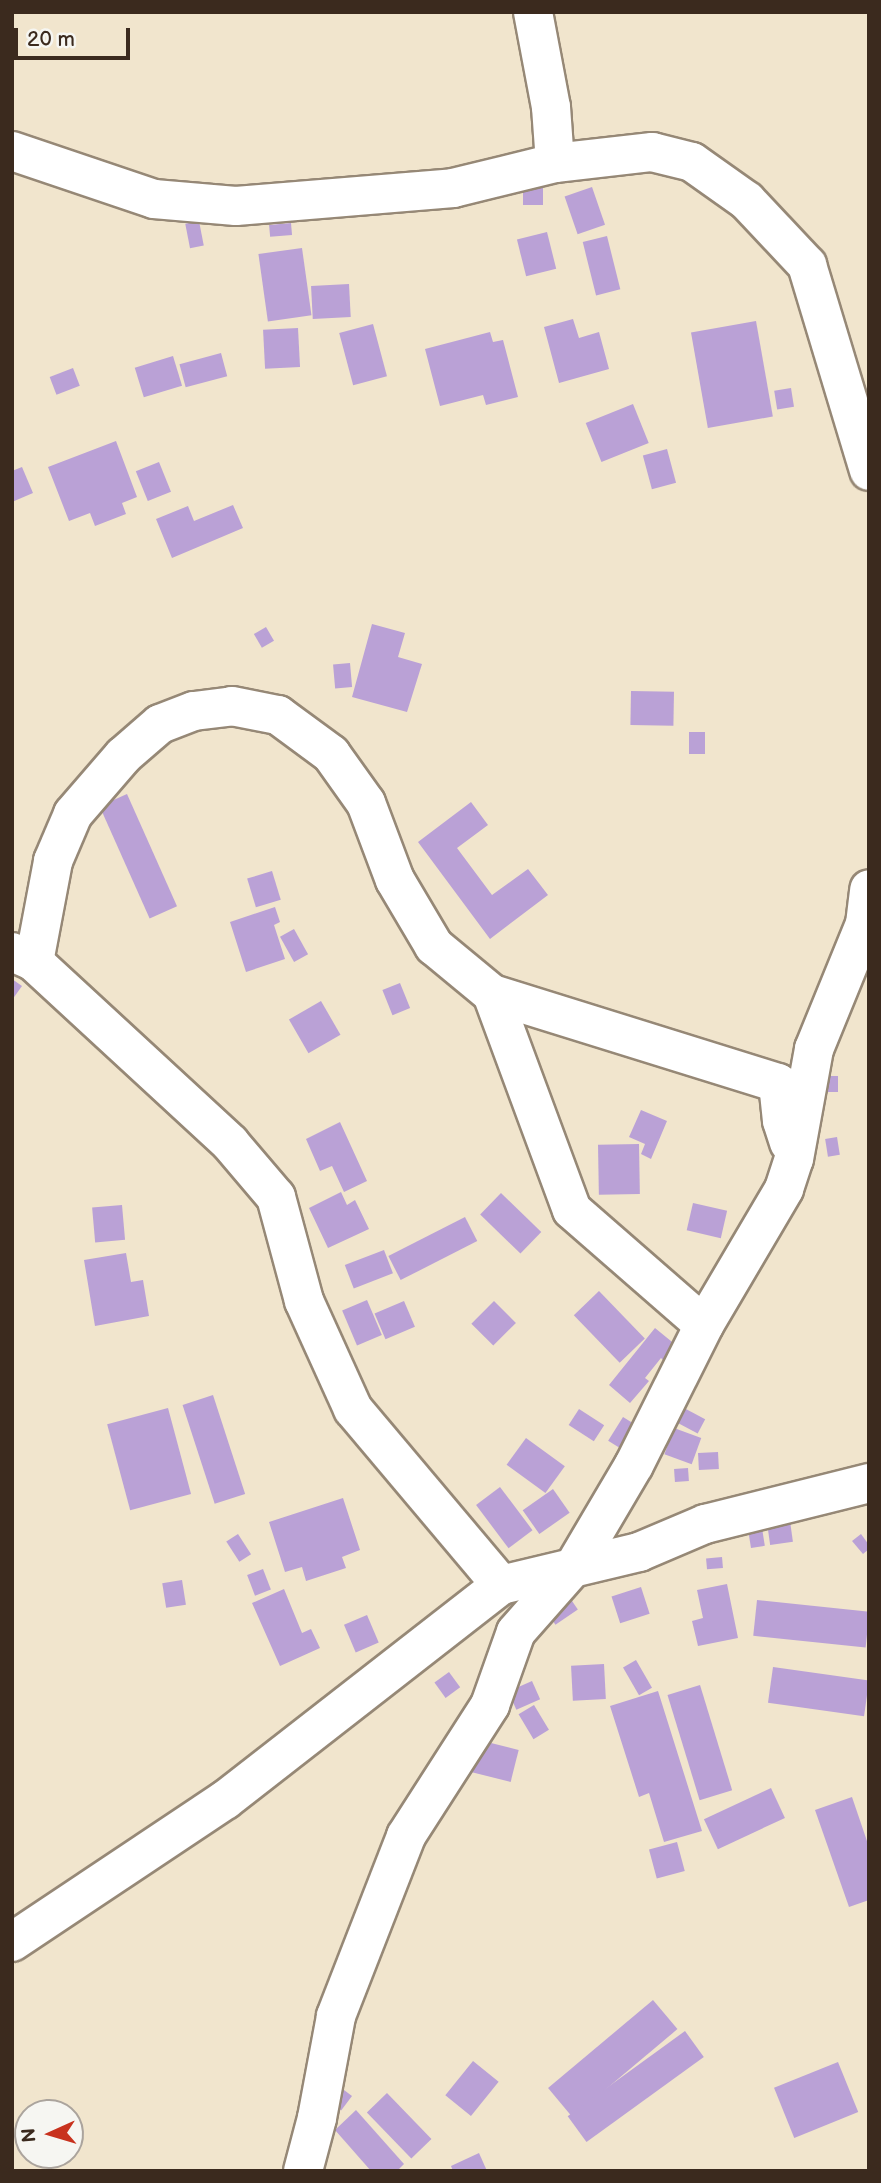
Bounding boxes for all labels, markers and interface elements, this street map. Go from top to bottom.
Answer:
scale bar [18,14,133,58]
text: 20 m [27,27,75,52]
north arrow [14,2099,84,2169]
text: N [18,2127,42,2143]

